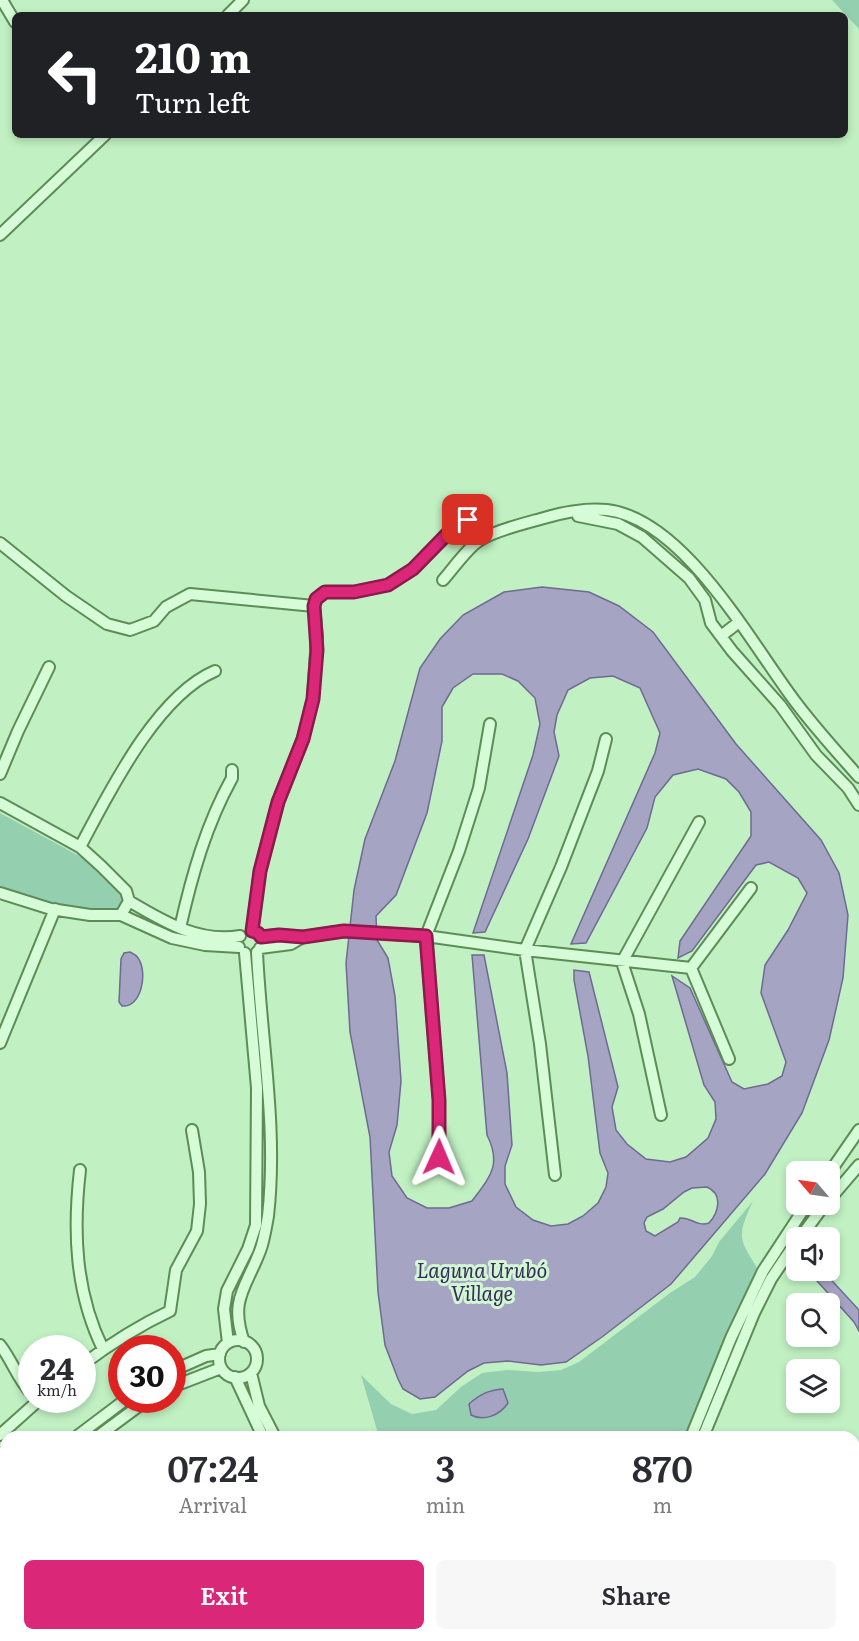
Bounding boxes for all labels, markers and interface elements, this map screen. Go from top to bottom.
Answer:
text: 210 m [135,24,251,86]
icon: left [36,36,114,114]
text: Turn left [135,81,250,121]
pin [442,494,493,545]
icon: arrive [451,503,484,536]
position arrow [407,1125,471,1189]
north arrow [786,1161,840,1215]
map controls [786,1161,840,1413]
button: sound [786,1227,840,1281]
water label: Laguna Urubó Village [417,1254,547,1307]
button: search [786,1293,840,1347]
speed limit sign: 30 [108,1335,186,1413]
text: 24 [40,1345,74,1389]
button: layers [786,1359,840,1413]
text: km/h [37,1378,77,1401]
text: 07:24 [167,1440,259,1493]
text: 3 [435,1440,455,1493]
text: 870 [632,1440,693,1493]
text: Arrival [179,1489,247,1519]
text: min [426,1489,465,1519]
text: m [653,1489,672,1519]
button: Exit [24,1560,424,1629]
button: Share [436,1560,836,1629]

